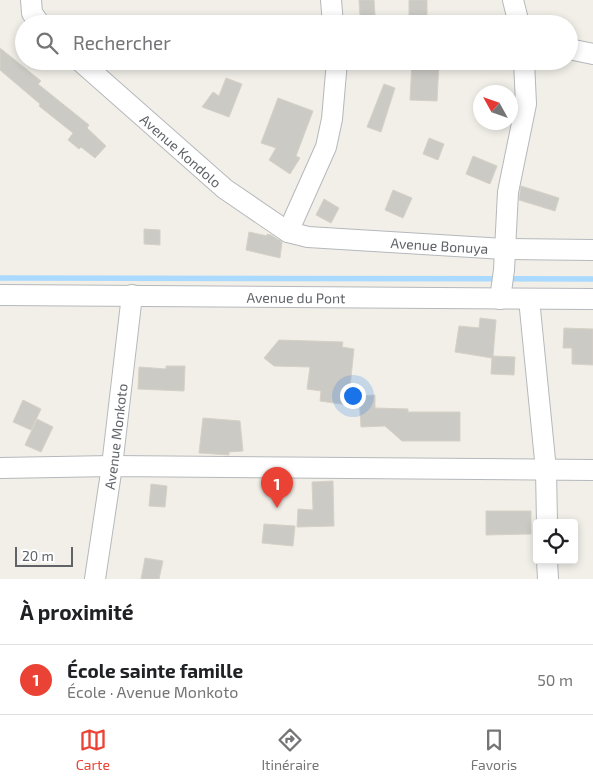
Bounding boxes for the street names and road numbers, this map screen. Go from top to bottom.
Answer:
street label: Avenue Kondolo [137,110,225,191]
street label: Avenue Bonuya [390,234,489,257]
street label: Avenue du Pont [247,288,345,306]
street label: Avenue Monkoto [100,382,130,491]

